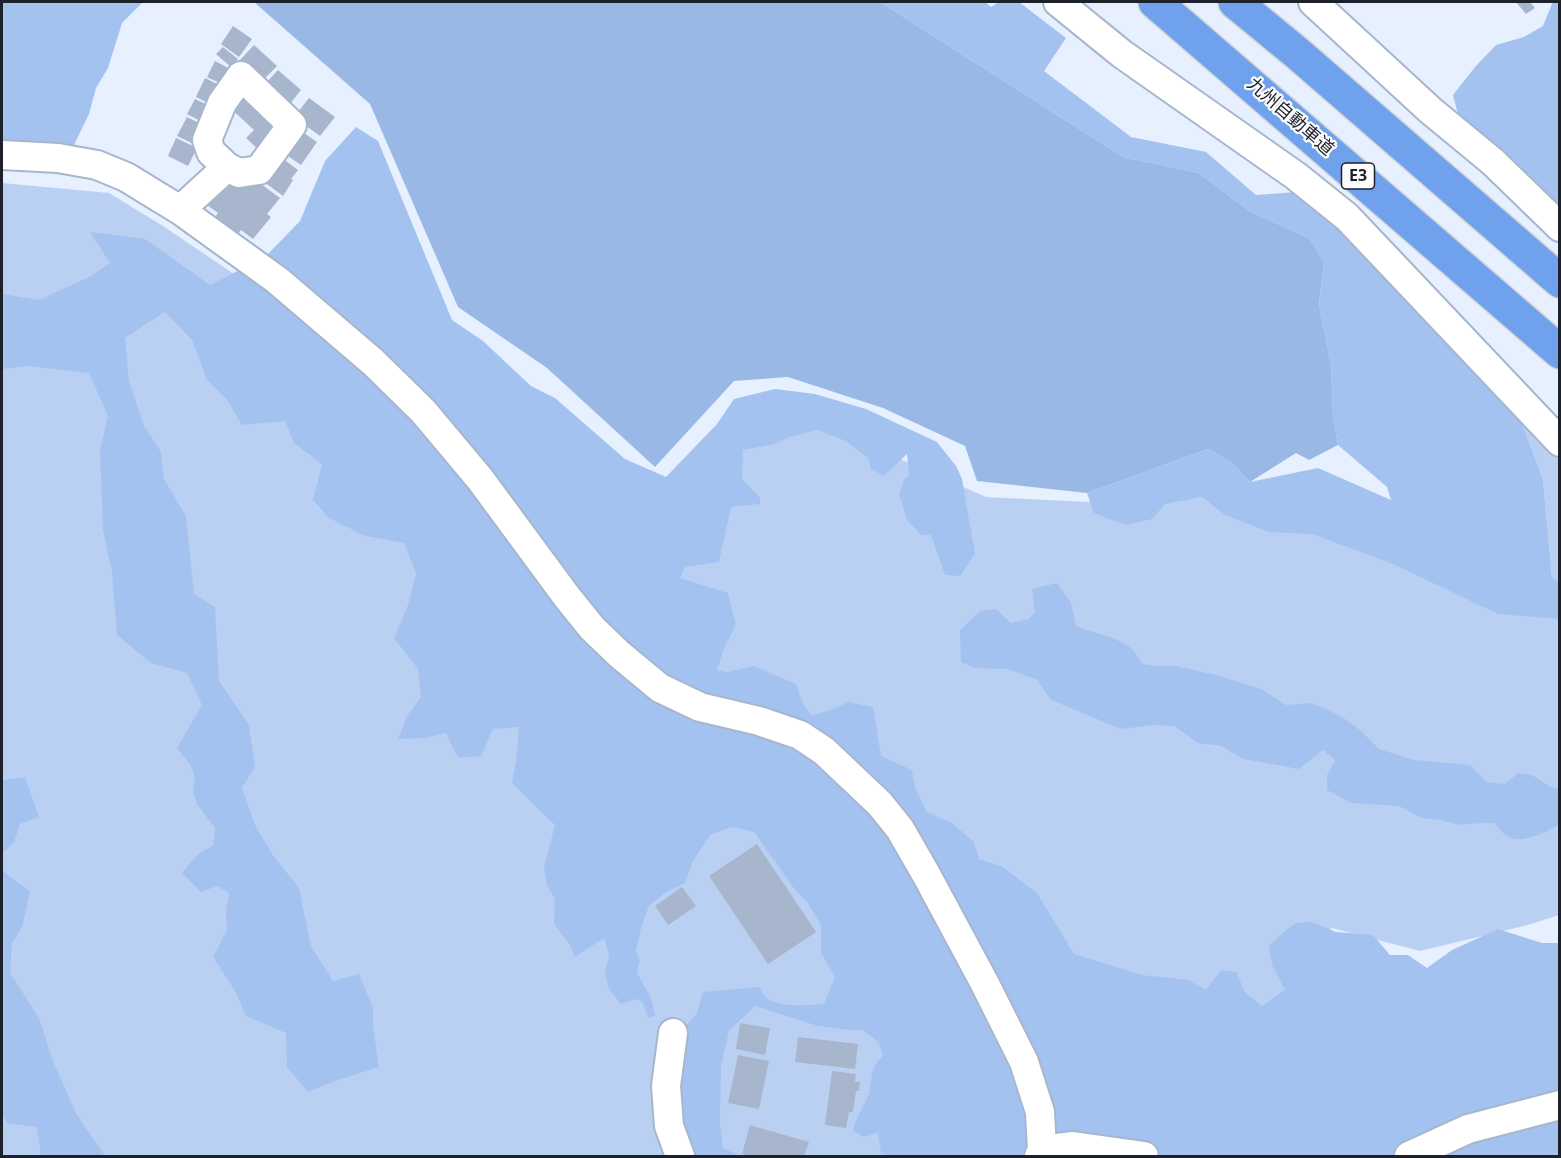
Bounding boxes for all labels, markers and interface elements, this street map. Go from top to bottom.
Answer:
street label: 九州自動車道 [1242,73,1338,161]
road number: E3 [1342,163,1374,189]

